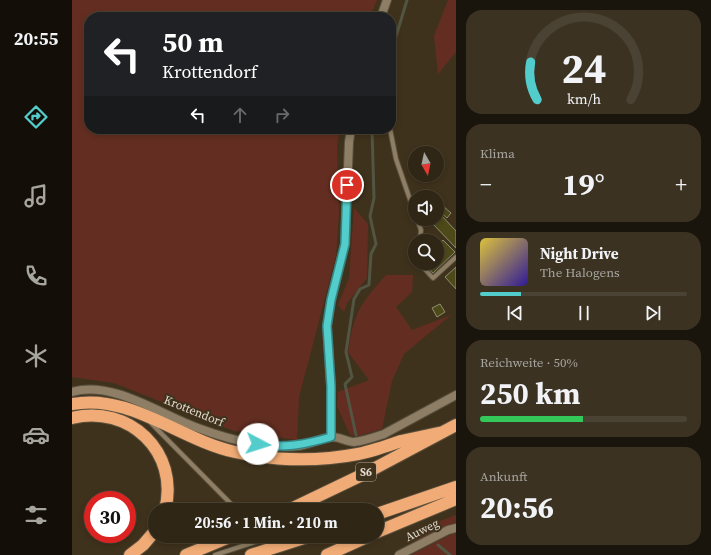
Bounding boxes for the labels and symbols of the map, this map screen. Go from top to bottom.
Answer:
north arrow [408,146,444,182]
pin [330,168,364,202]
street label: Krottendorf [162,392,228,431]
position arrow [237,423,279,465]
road number: S6 [356,463,376,481]
speed limit sign: 30 [84,491,136,543]
street label: Auweg [402,515,442,545]

